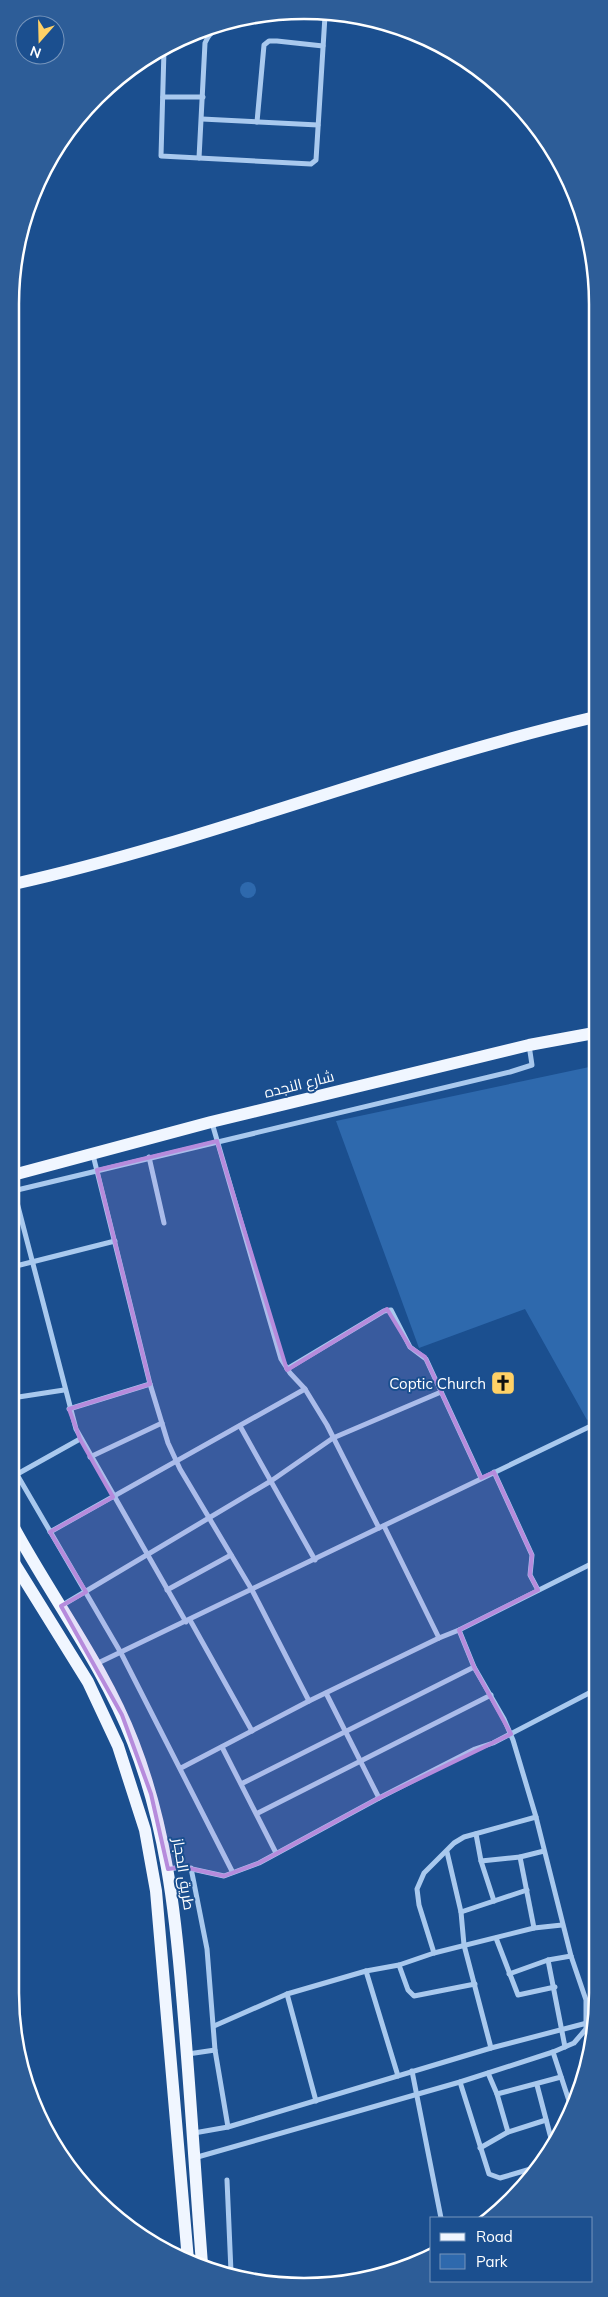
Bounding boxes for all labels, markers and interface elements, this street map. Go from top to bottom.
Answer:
north arrow [15,15,65,65]
text: N [28,42,44,62]
street label: شارع النجده [262,1066,336,1104]
church icon: Coptic Church [490,1370,516,1396]
place label: Coptic Church [389,1374,486,1393]
street label: طريق الحجاز [168,1836,199,1912]
legend [430,2217,593,2282]
text: Road [476,2227,513,2246]
text: Park [476,2252,508,2271]

